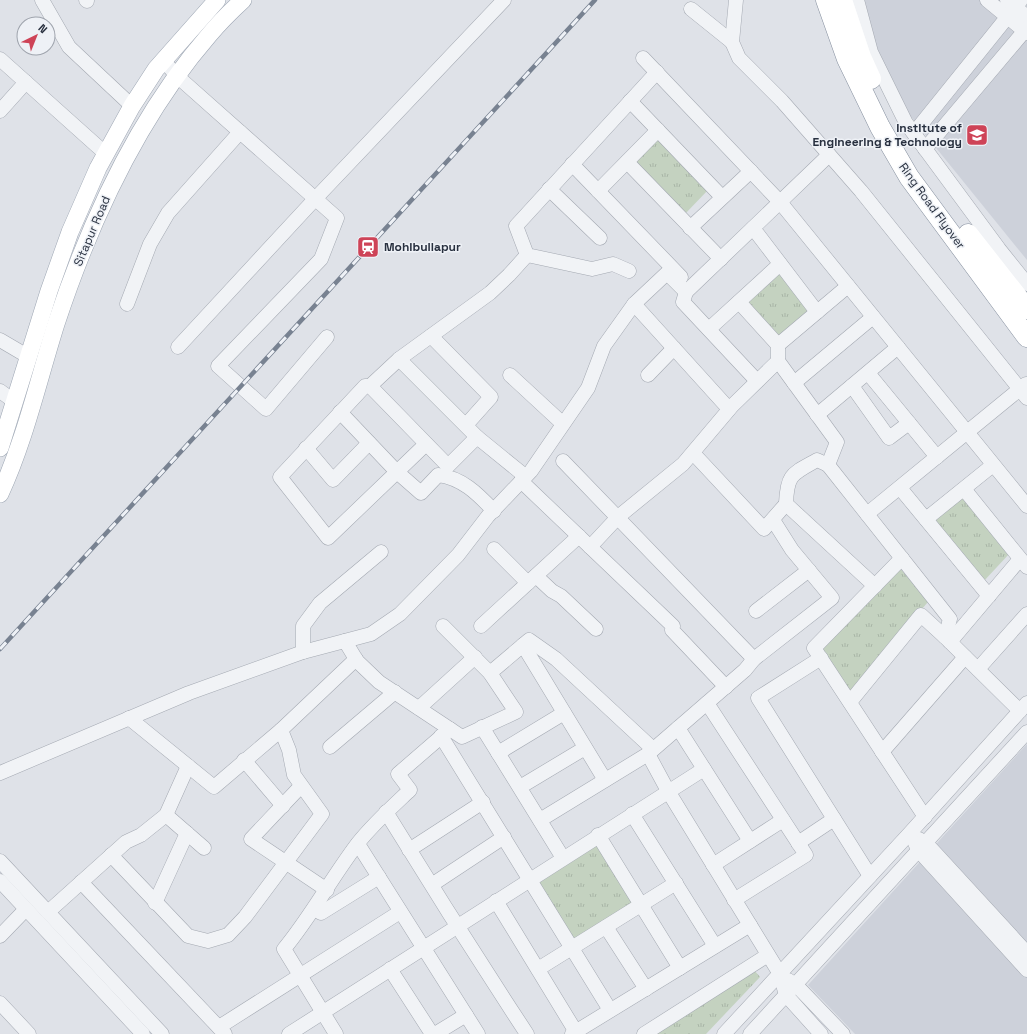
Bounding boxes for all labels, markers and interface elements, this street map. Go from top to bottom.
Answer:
north arrow [16,16,56,56]
text: N [35,21,50,36]
place label: Institute of Engineering & Technology [812,120,962,150]
school or university icon: Institute of Engineering & Technology [964,122,990,148]
street label: Ring Road Flyover [895,160,969,253]
street label: Sitapur Road [70,193,114,269]
station icon: Mohibullapur [355,234,381,260]
place label: Mohibullapur [384,239,461,255]

